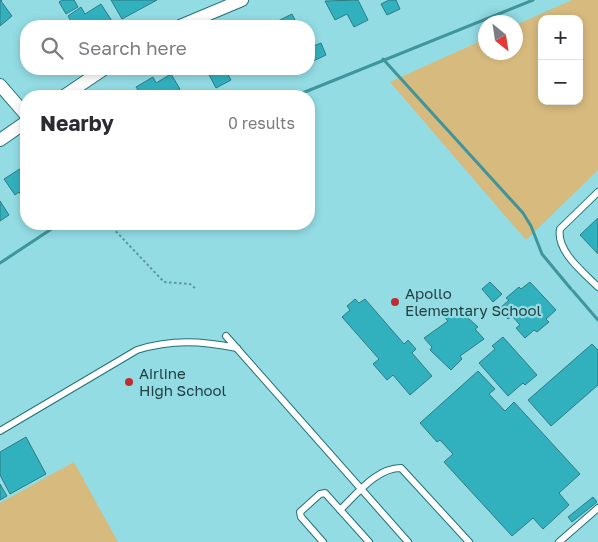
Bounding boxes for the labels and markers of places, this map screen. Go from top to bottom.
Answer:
place label: Apollo Elementary School [405,284,541,319]
marker: Apollo Elementary School [389,296,401,308]
place label: Airline High School [139,364,227,399]
marker: Airline High School [123,376,135,388]

